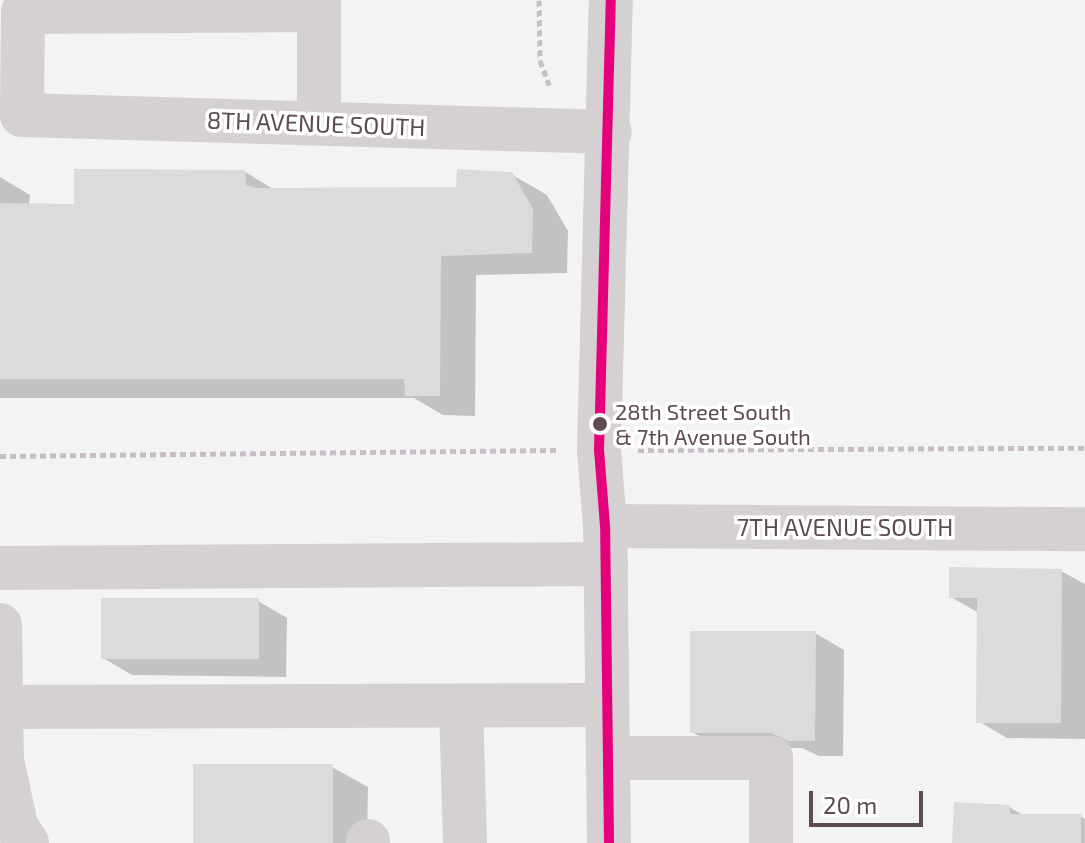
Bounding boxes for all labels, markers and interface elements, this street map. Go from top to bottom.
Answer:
street label: 8TH AVENUE SOUTH [206,105,426,141]
place label: 28th Street South & 7th Avenue South [615,398,811,450]
marker: 28th Street South & 7th Avenue South [592,416,608,432]
street label: 7TH AVENUE SOUTH [737,513,953,541]
scale bar [813,775,927,825]
text: 20 m [823,790,877,819]

